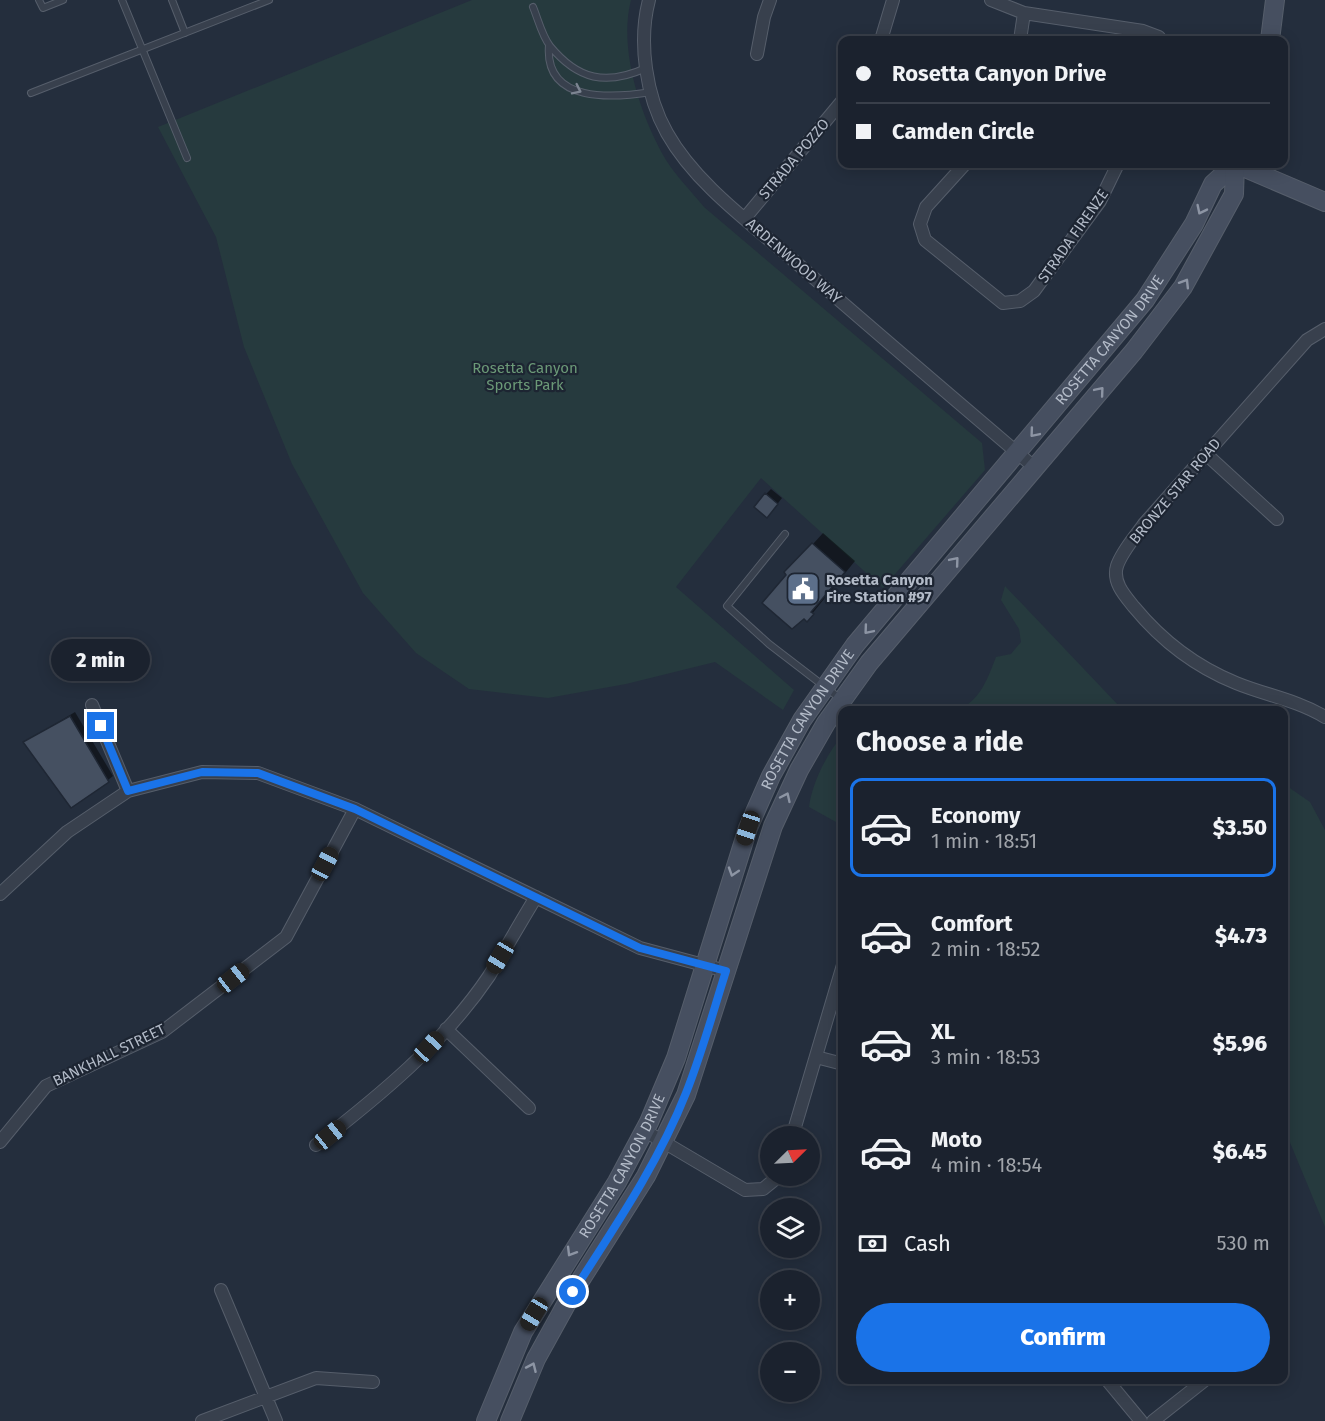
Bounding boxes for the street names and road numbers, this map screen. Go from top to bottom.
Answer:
street label: STRADA POZZO [755,115,833,203]
street label: STRADA FIRENZE [1034,186,1112,286]
street label: ARDENWOOD WAY [742,215,846,308]
street label: ROSETTA CANYON DRIVE [1052,272,1168,409]
street label: BRONZE STAR ROAD [1126,434,1224,548]
street label: ROSETTA CANYON DRIVE [757,646,858,792]
street label: BANKHALL STREET [50,1020,168,1090]
street label: ROSETTA CANYON DRIVE [575,1091,669,1241]

